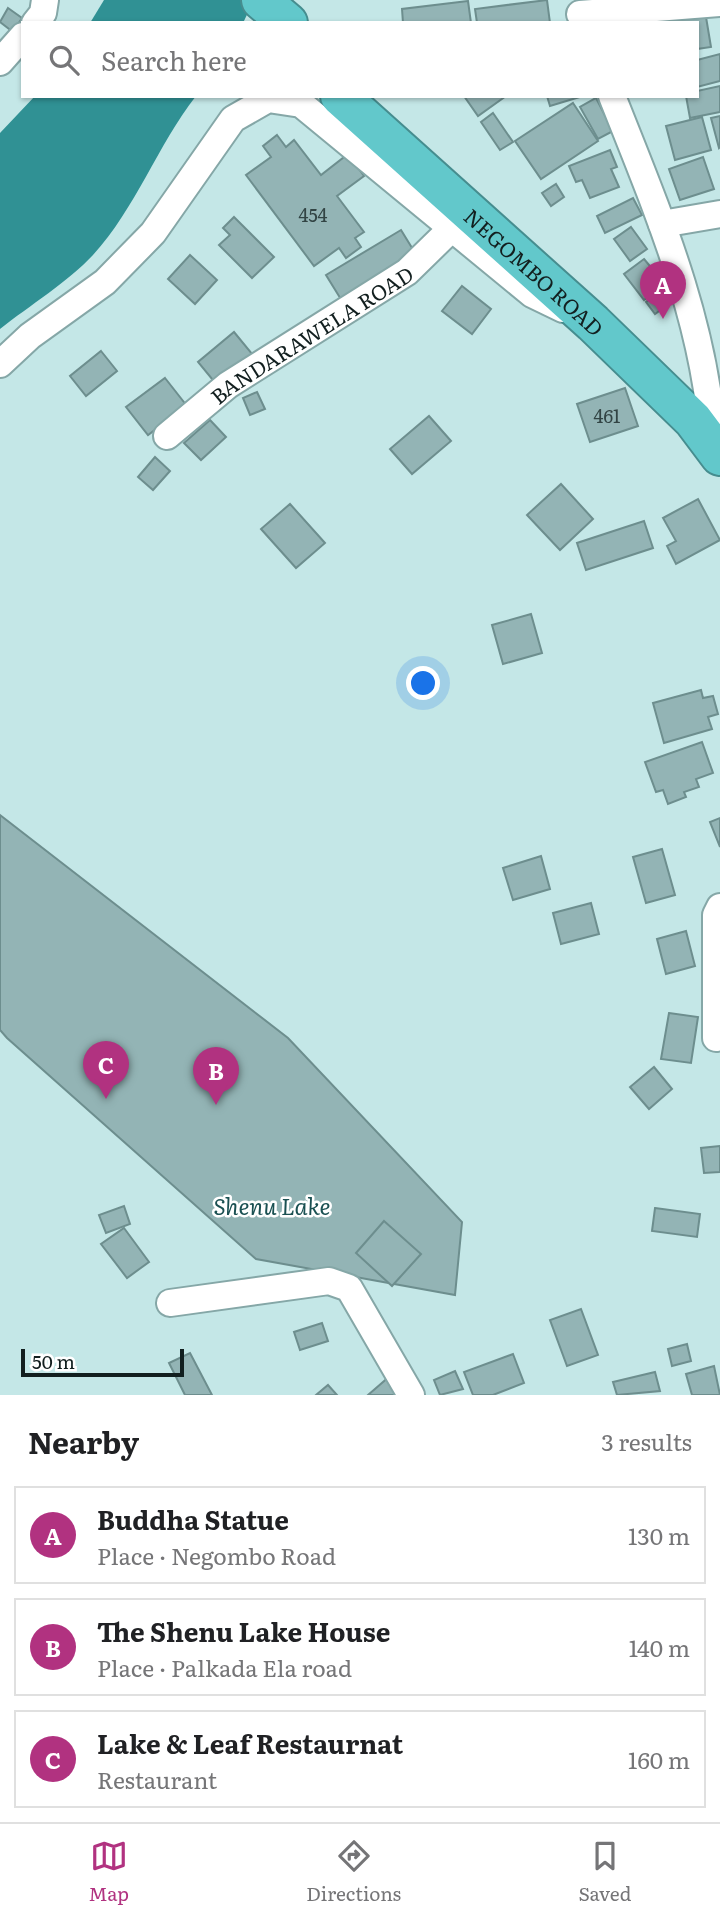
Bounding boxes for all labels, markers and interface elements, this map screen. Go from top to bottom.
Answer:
search box [21,21,699,98]
text: Search here [101,40,247,79]
icon: search [45,41,83,79]
street label: NEGOMBO ROAD [458,200,612,342]
house number: 454 [299,201,328,228]
street label: BANDARAWELA ROAD [202,257,419,410]
pin: A [640,261,686,319]
house number: 461 [594,402,620,429]
your location [406,666,440,700]
pin: C [83,1041,129,1099]
pin: B [193,1047,239,1105]
water label: Shenu Lake [214,1188,330,1222]
scale bar [21,1346,184,1378]
text: 50 m [32,1347,75,1375]
text: Nearby [28,1419,139,1463]
text: 3 results [601,1424,692,1458]
text: Buddha Statue [97,1499,289,1538]
text: A [44,1518,62,1552]
text: 130 m [628,1518,690,1552]
text: Place · Negombo Road [97,1538,336,1572]
text: The Shenu Lake House [97,1611,390,1650]
text: B [45,1630,61,1664]
text: 140 m [629,1630,690,1664]
text: Place · Palkada Ela road [97,1650,352,1684]
text: Lake & Leaf Restaurnat [97,1723,403,1762]
text: C [45,1742,61,1776]
text: 160 m [628,1742,690,1776]
text: Restaurant [97,1762,217,1796]
tab: Map [89,1837,129,1907]
tab: Directions [306,1837,401,1907]
tab: Saved [578,1837,631,1907]

